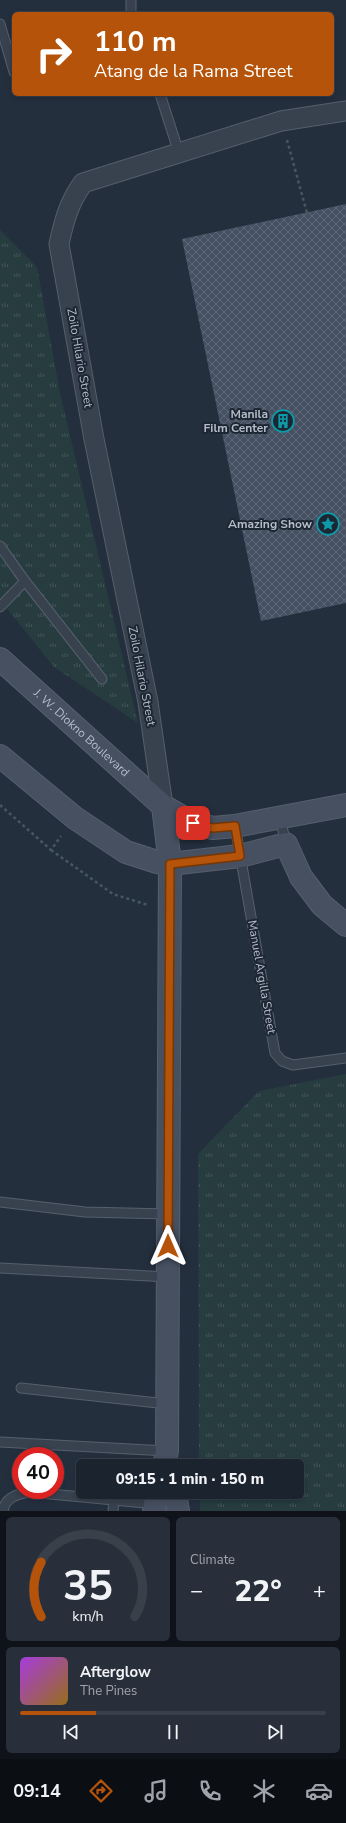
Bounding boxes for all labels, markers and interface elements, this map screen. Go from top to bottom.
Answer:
text: 110 m [94,23,177,61]
icon: right [28,28,80,80]
text: Atang de la Rama Street [94,59,293,83]
street label: Zoilo Hilario Street [63,307,97,410]
place label: Manila Film Center [204,406,268,436]
building icon: Manila Film Center [270,408,296,434]
place icon: Amazing Show [315,511,341,537]
place label: Amazing Show [228,516,313,532]
street label: Zoilo Hilario Street [125,625,160,728]
street label: J. W. Diokno Boulevard [30,685,133,780]
pin [176,806,210,840]
icon: arrive [182,812,204,834]
street label: Manuel Argilla Street [244,919,280,1036]
position arrow [147,1225,189,1267]
speed limit sign: 40 [12,1447,64,1499]
text: 09:15 · 1 min · 150 m [116,1469,264,1489]
text: Climate [190,1551,235,1569]
text: 35 [63,1558,113,1615]
text: 22° [234,1571,282,1612]
text: − [190,1576,203,1606]
text: + [313,1576,326,1606]
text: km/h [72,1607,104,1626]
text: Afterglow [80,1662,151,1682]
text: The Pines [80,1682,137,1700]
icon: previous [60,1721,82,1743]
icon: pause [162,1721,184,1743]
icon: next [264,1721,286,1743]
icon: directions [87,1777,115,1805]
icon: music [142,1777,170,1805]
icon: phone [196,1777,224,1805]
icon: climate [250,1777,278,1805]
icon: car [305,1777,333,1805]
text: 09:14 [13,1779,61,1803]

